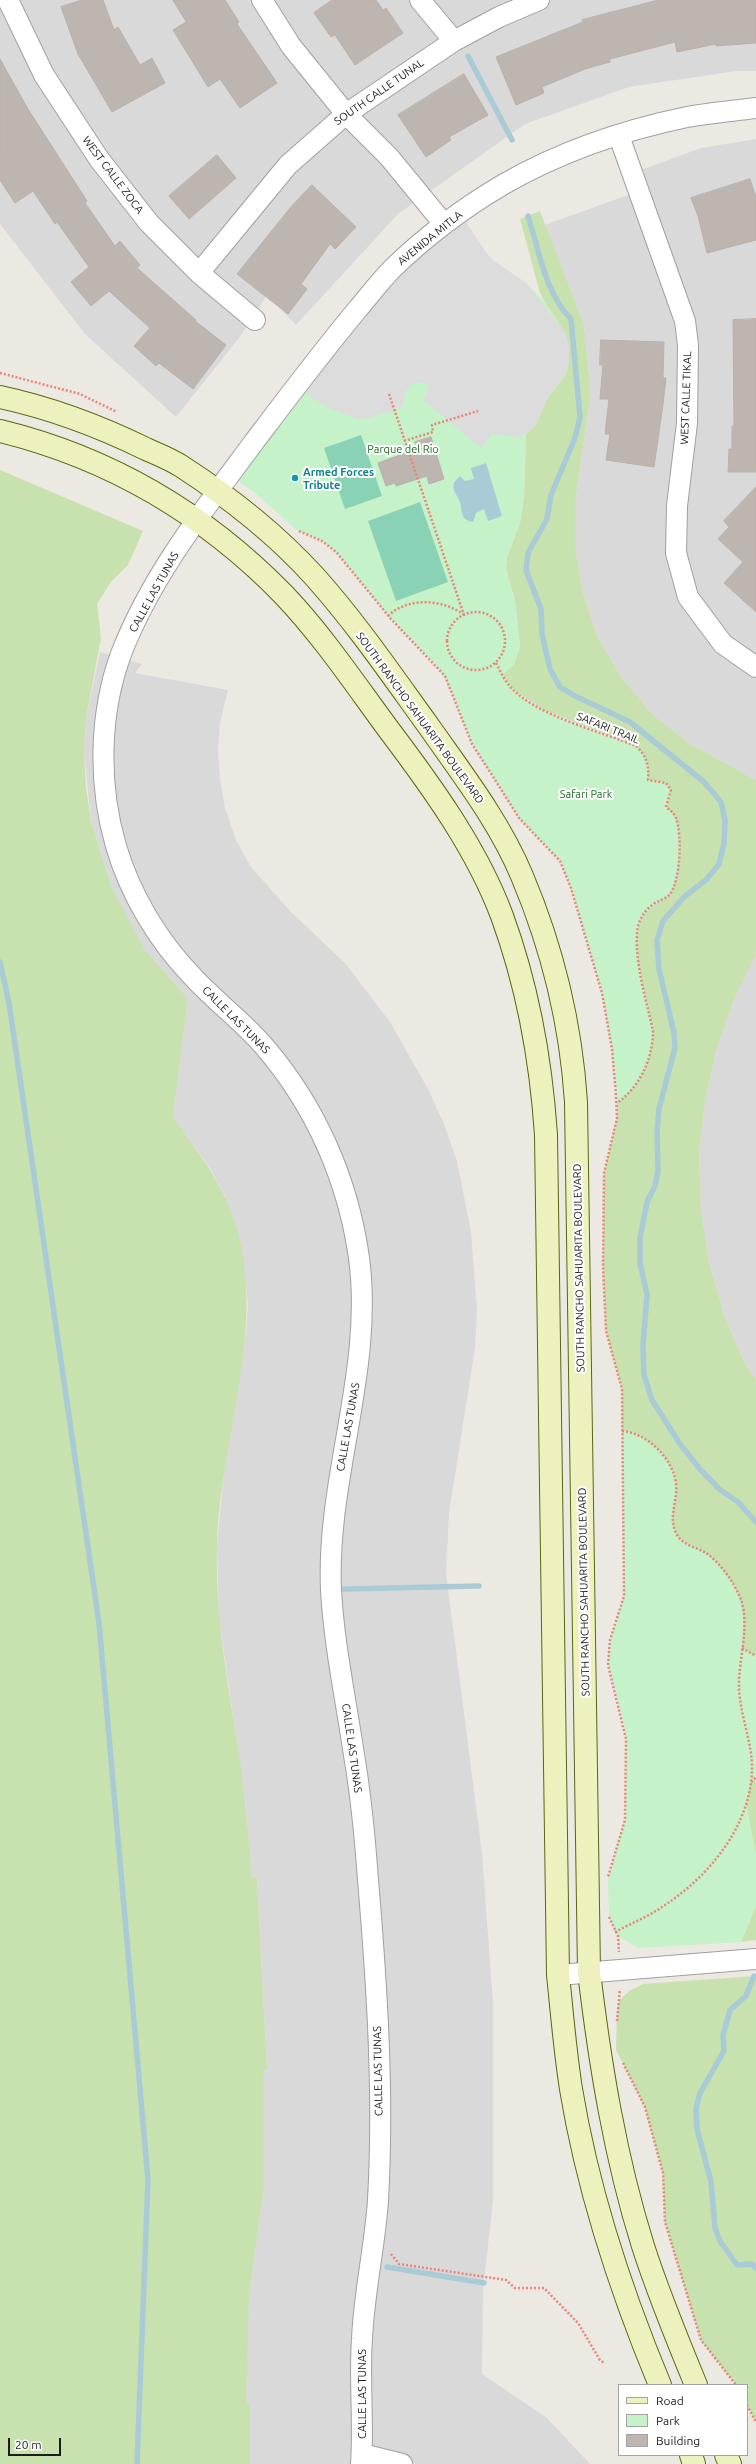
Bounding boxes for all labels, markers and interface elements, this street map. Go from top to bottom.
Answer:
street label: SOUTH CALLE TUNAL [332,56,426,128]
street label: WEST CALLE ZOCA [80,134,146,216]
street label: AVENIDA MITLA [395,208,465,268]
street label: WEST CALLE TIKAL [678,351,694,445]
park label: Parque del Rio [367,442,439,456]
place label: Armed Forces Tribute [303,465,374,491]
marker: Armed Forces Tribute [290,473,300,483]
street label: CALLE LAS TUNAS [126,549,182,635]
street label: SOUTH RANCHO SAHUARITA BOULEVARD [353,630,487,806]
street label: SAFARI TRAIL [575,709,641,747]
park label: Safari Park [560,787,612,801]
street label: CALLE LAS TUNAS [199,983,273,1057]
street label: SOUTH RANCHO SAHUARITA BOULEVARD [571,1163,587,1373]
street label: CALLE LAS TUNAS [334,1381,362,1473]
street label: SOUTH RANCHO SAHUARITA BOULEVARD [576,1487,592,1697]
street label: CALLE LAS TUNAS [339,1702,365,1794]
street label: CALLE LAS TUNAS [371,2026,385,2116]
street label: CALLE LAS TUNAS [355,2349,369,2439]
legend [618,2384,748,2456]
text: Road [656,2394,684,2407]
text: Park [656,2414,680,2427]
scale bar [10,2430,63,2456]
text: Building [656,2434,700,2447]
text: 20 m [15,2438,42,2451]

